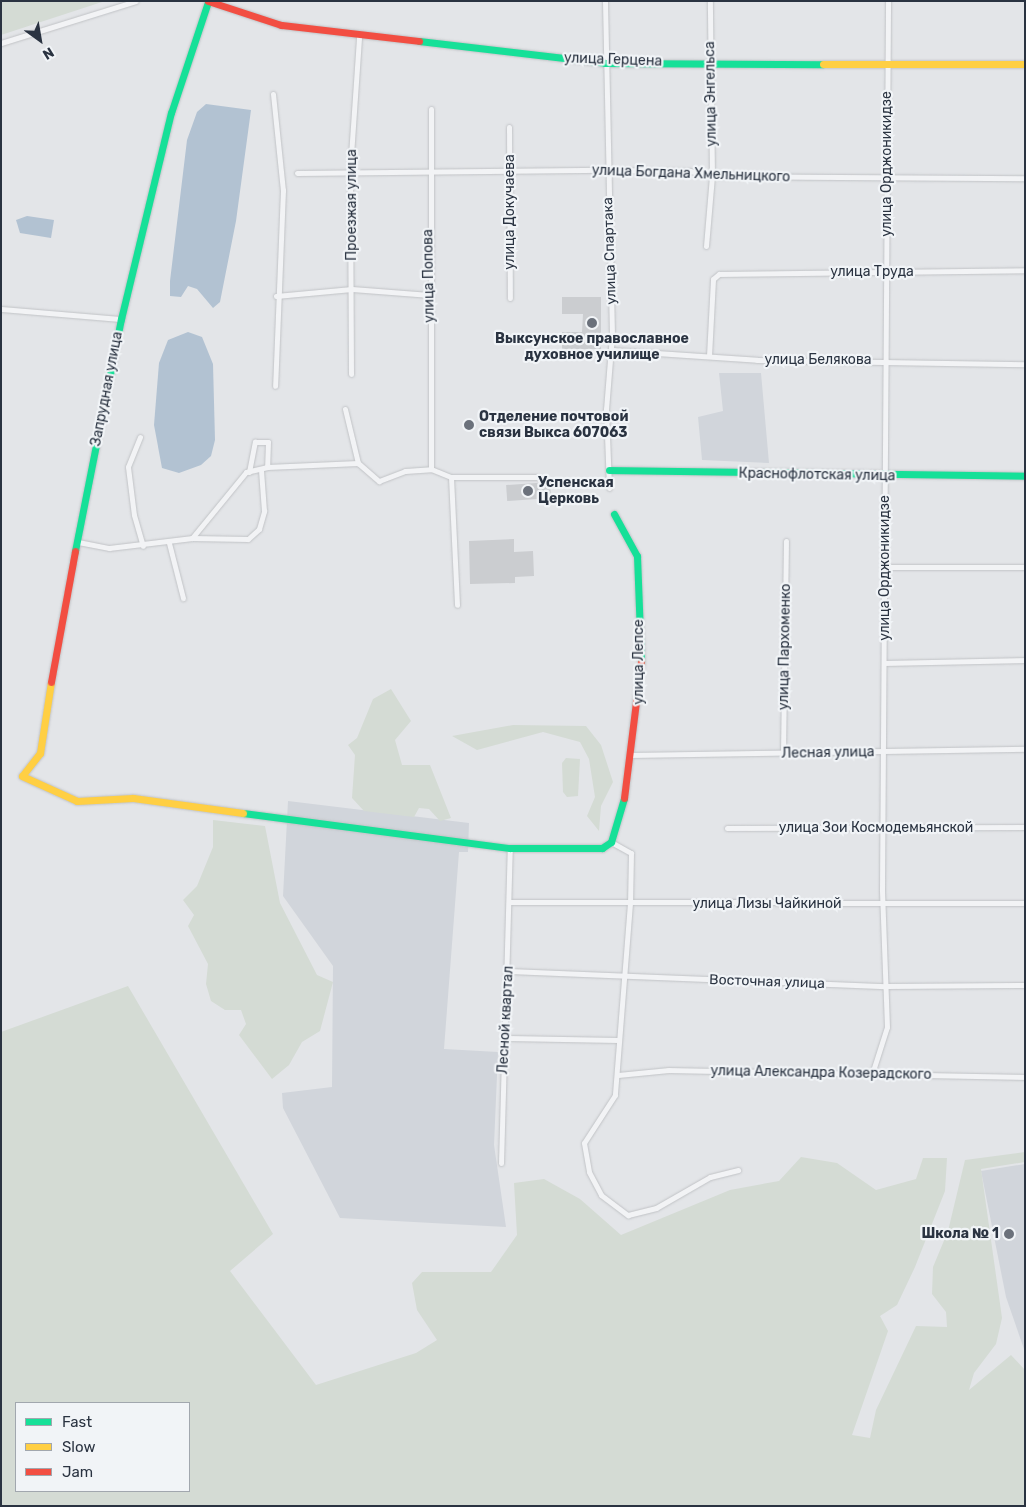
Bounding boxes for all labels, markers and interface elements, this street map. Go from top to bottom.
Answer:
north arrow [15,15,65,65]
street label: улица Энгельса [702,41,720,147]
text: N [39,43,57,63]
street label: улица Герцена [564,50,662,70]
street label: улица Орджоникидзе [879,91,895,237]
street label: Проезжая улица [344,149,360,261]
street label: улица Докучаева [502,154,518,270]
street label: улица Богдана Хмельницкого [591,162,791,186]
street label: улица Спартака [600,197,620,305]
street label: улица Попова [420,229,438,323]
street label: улица Труда [830,264,914,280]
marker: Выксунское православное духовное училище [586,317,598,329]
street label: Запрудная улица [88,330,126,448]
place label: Выксунское православное духовное училище [495,331,689,364]
street label: улица Белякова [765,352,871,368]
place label: Отделение почтовой связи Выкса 607063 [479,409,628,442]
marker: Отделение почтовой связи Выкса 607063 [463,419,475,431]
street label: Краснофлотская улица [738,465,896,485]
place label: Успенская Церковь [538,475,614,508]
marker: Успенская Церковь [522,485,534,497]
street label: улица Орджоникидзе [877,495,893,641]
street label: улица Пархоменко [775,584,795,710]
street label: улица Лепсе [631,619,647,705]
street label: Лесная улица [781,744,875,762]
street label: улица Зои Космодемьянской [779,820,973,836]
street label: улица Лизы Чайкиной [692,896,842,912]
street label: Лесной квартал [495,965,517,1075]
street label: Восточная улица [709,972,825,992]
street label: улица Александра Козерадского [710,1063,932,1083]
place label: Школа № 1 [922,1226,999,1242]
marker: Школа № 1 [1003,1228,1015,1240]
legend [15,1402,190,1492]
text: Fast [62,1413,92,1431]
text: Slow [62,1438,95,1456]
text: Jam [62,1463,93,1481]

